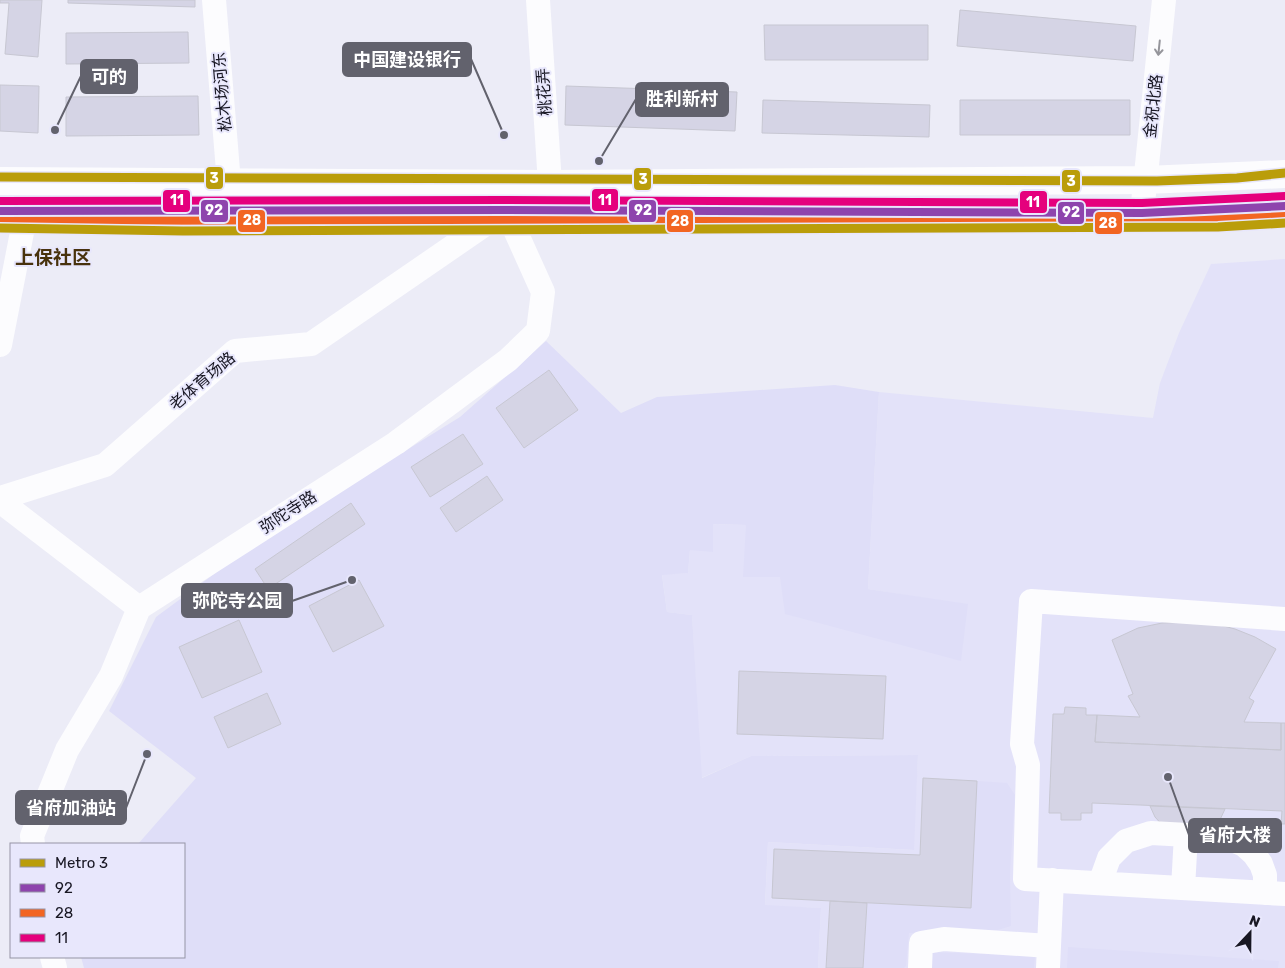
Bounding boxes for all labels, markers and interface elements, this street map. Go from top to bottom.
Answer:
one-way arrow [1154,40,1164,56]
callout: 中国建设银行 [343,43,471,76]
text: 中国建设银行 [353,49,461,71]
street label: 松木场河东 [209,51,235,133]
callout: 可的 [81,60,137,93]
text: 可的 [91,66,127,88]
street label: 桃花弄 [533,67,555,117]
street label: 金祝北路 [1140,73,1166,139]
callout: 胜利新村 [636,83,728,116]
text: 胜利新村 [646,88,718,110]
line badge: 3 [205,166,224,190]
line badge: 3 [633,167,652,191]
line badge: 3 [1061,169,1081,193]
text: 3 [209,170,219,187]
text: 3 [638,171,648,188]
text: 3 [1066,173,1076,190]
line badge: 11 [591,188,619,212]
line badge: 11 [162,189,191,213]
line badge: 11 [1019,190,1048,214]
text: 11 [170,192,184,209]
text: 11 [598,192,612,209]
text: 11 [1026,194,1040,211]
line badge: 92 [200,199,229,223]
line badge: 92 [628,199,657,223]
line badge: 92 [1057,201,1085,225]
text: 92 [205,202,223,219]
text: 92 [634,202,652,219]
text: 92 [1062,204,1080,221]
line badge: 28 [237,209,266,233]
line badge: 28 [666,209,694,233]
line badge: 28 [1094,211,1123,235]
text: 28 [243,212,261,229]
text: 28 [671,213,689,230]
text: 28 [1099,215,1117,232]
district label: 上保社区 [15,246,91,269]
street label: 老体育场路 [165,348,239,414]
street label: 弥陀寺路 [256,487,320,537]
callout: 弥陀寺公园 [182,584,292,617]
text: 弥陀寺公园 [192,590,282,612]
callout: 省府加油站 [16,791,126,824]
text: 省府加油站 [26,797,116,819]
callout: 省府大楼 [1189,819,1281,852]
text: 省府大楼 [1199,824,1271,846]
legend [10,843,185,958]
text: Metro 3 [55,854,108,872]
text: 92 [55,879,73,897]
text: 28 [55,904,73,922]
north arrow [1225,908,1275,958]
text: N [1247,912,1263,931]
text: 11 [55,929,68,947]

